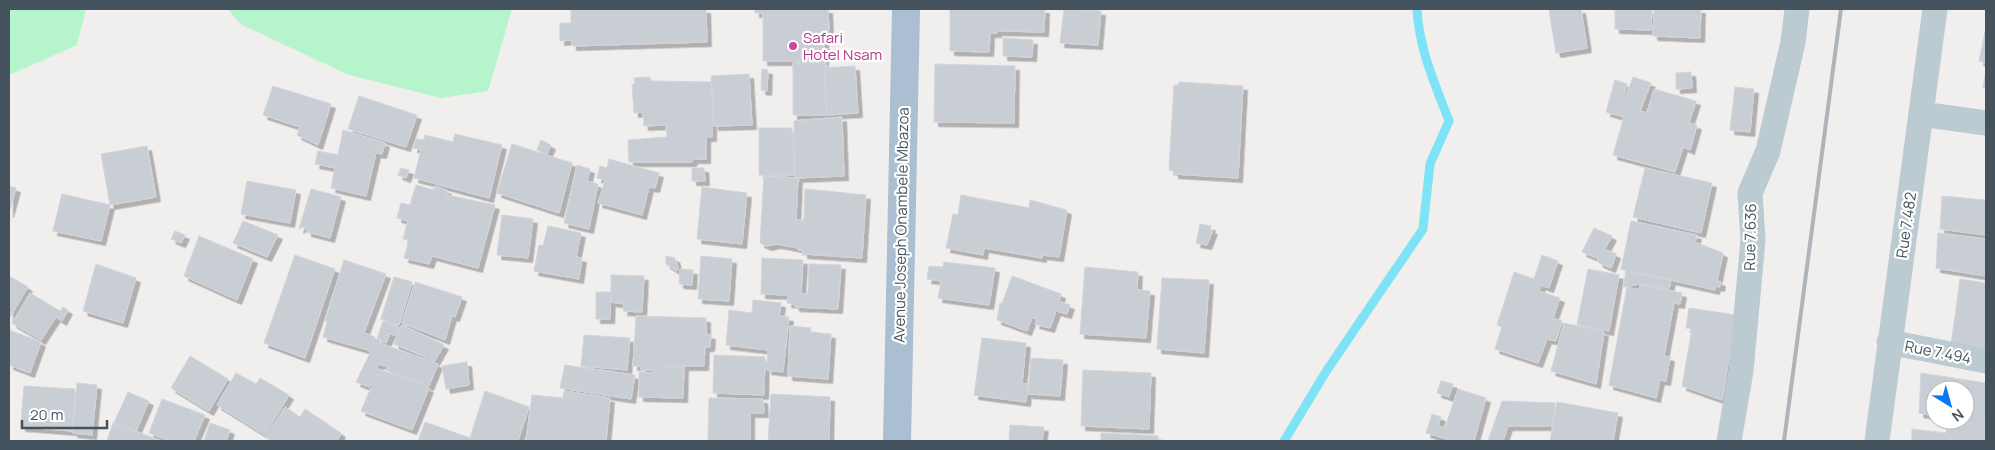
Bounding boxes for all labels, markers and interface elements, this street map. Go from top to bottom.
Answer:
place label: Safari Hotel Nsam [803,27,882,65]
marker: Safari Hotel Nsam [787,40,799,52]
street label: Avenue Joseph Onambele Mbazoa [888,107,914,343]
street label: Rue 7.482 [1891,191,1921,259]
street label: Rue 7.636 [1739,203,1761,271]
street label: Rue 7.494 [1903,335,1973,369]
north arrow [1925,380,1975,430]
scale bar [22,398,108,430]
text: 20 m [30,404,63,425]
text: N [1948,405,1968,426]

